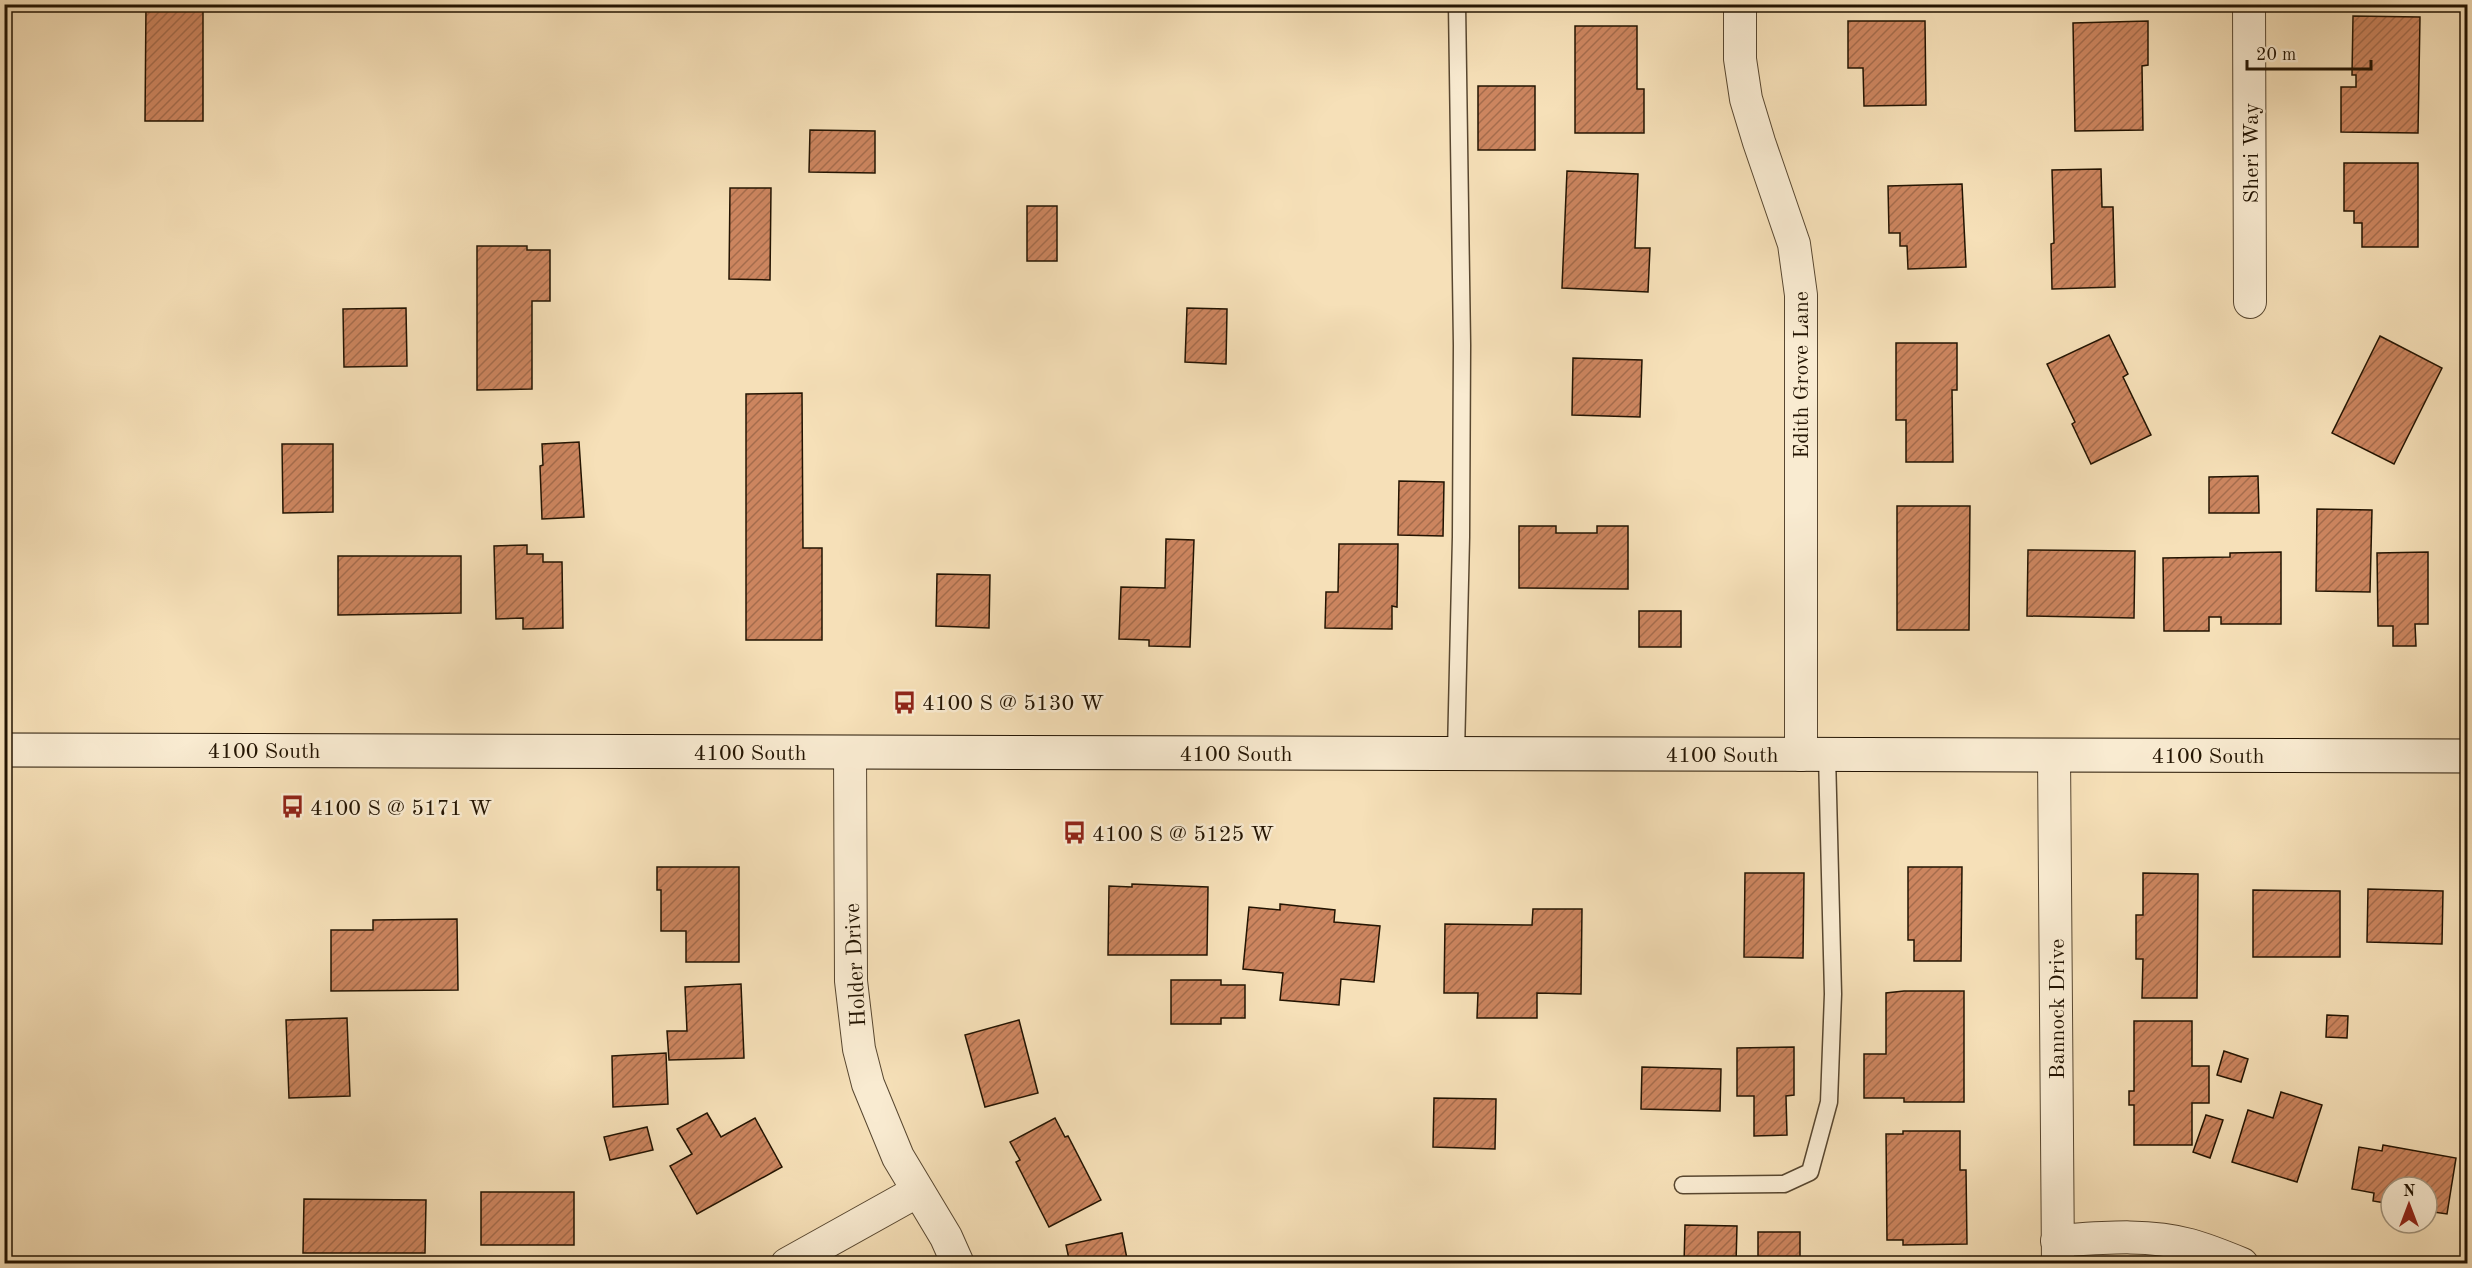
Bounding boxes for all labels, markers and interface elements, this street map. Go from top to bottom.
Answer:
scale bar [2247,33,2372,71]
text: 20 m [2256,46,2296,64]
street label: Sheri Way [2241,102,2263,203]
street label: Edith Grove Lane [1791,291,1813,459]
bus stop icon: 4100 S @ 5130 W [891,689,917,715]
place label: 4100 S @ 5130 W [922,693,1104,715]
street label: 4100 South [207,741,321,763]
street label: 4100 South [693,743,807,765]
street label: 4100 South [1179,744,1293,766]
street label: 4100 South [1665,745,1779,767]
street label: 4100 South [2151,746,2265,768]
bus stop icon: 4100 S @ 5171 W [279,794,305,820]
place label: 4100 S @ 5171 W [310,798,492,820]
bus stop icon: 4100 S @ 5125 W [1061,820,1087,846]
place label: 4100 S @ 5125 W [1092,824,1274,846]
street label: Holder Drive [842,902,870,1027]
street label: Bannock Drive [2047,939,2069,1079]
north arrow [2379,1175,2439,1235]
text: N [2403,1184,2416,1200]

